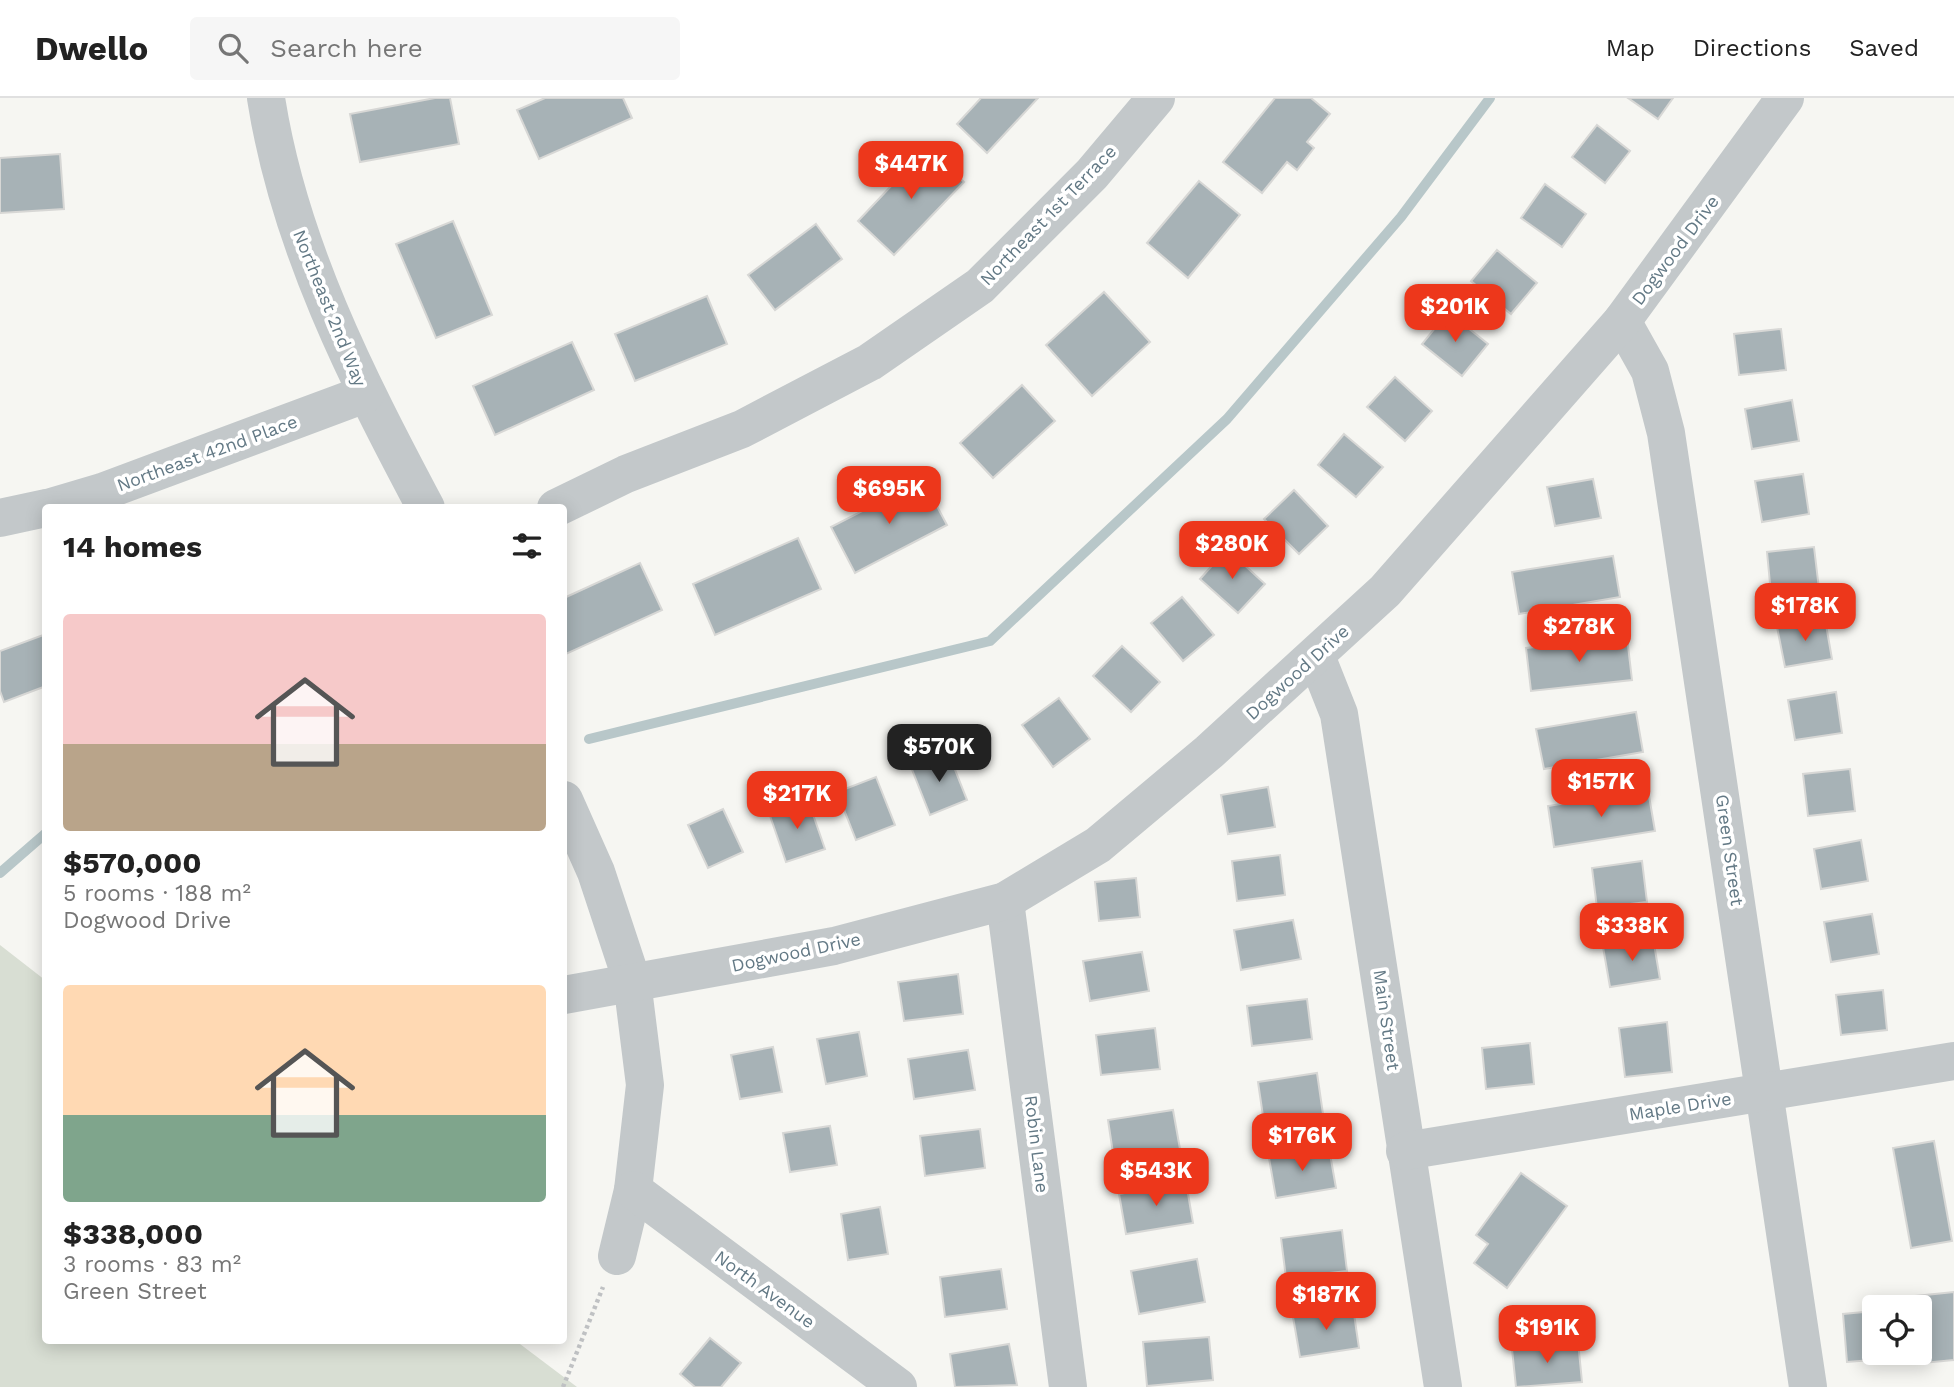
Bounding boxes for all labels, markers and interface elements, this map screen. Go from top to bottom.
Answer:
search box [190,17,680,80]
text: Dwello [35,29,148,68]
icon: search [214,29,252,67]
text: Search here [270,33,423,63]
text: Map [1606,34,1655,62]
text: Directions [1693,34,1811,62]
text: Saved [1849,34,1919,62]
pin: $447K [862,141,960,201]
street label: Northeast 1st Terrace [976,141,1120,289]
text: $447K [874,150,948,177]
street label: Dogwood Drive [1627,191,1723,309]
street label: Northeast 2nd Way [289,227,371,390]
pin: $201K [1406,285,1504,344]
text: $201K [1420,293,1490,320]
street label: Northeast 42nd Place [114,411,300,495]
pin: $695K [840,466,938,526]
text: $695K [853,475,925,502]
pin: $280K [1183,522,1281,581]
icon: filters [508,527,546,565]
text: 14 homes [63,529,202,564]
text: $280K [1195,530,1269,557]
pin: $178K [1756,584,1854,643]
text: $178K [1771,592,1839,619]
pin: $278K [1530,604,1628,664]
text: $278K [1543,613,1615,640]
street label: Dogwood Drive [1241,620,1353,724]
icon: home [242,659,368,785]
pin: $570K [890,724,988,784]
text: $570K [903,733,975,760]
pin: $157K [1552,760,1650,819]
text: $157K [1567,768,1635,795]
pin: $217K [748,772,846,831]
text: $217K [763,780,831,807]
street label: Green Street [1712,793,1748,908]
text: $570,000 [63,845,202,880]
text: 5 rooms · 188 m² [63,880,251,907]
pin: $338K [1583,904,1681,963]
text: Dogwood Drive [63,907,231,934]
text: $338K [1596,912,1668,939]
street label: Dogwood Drive [729,928,863,976]
street label: Main Street [1370,968,1405,1072]
icon: home [242,1030,368,1156]
street label: Maple Drive [1627,1088,1733,1124]
street label: Robin Lane [1021,1094,1053,1194]
pin: $176K [1253,1114,1351,1173]
text: $176K [1268,1122,1336,1149]
pin: $543K [1107,1148,1205,1208]
text: $543K [1120,1157,1192,1184]
text: $338,000 [63,1216,203,1251]
street label: North Avenue [711,1246,819,1332]
text: 3 rooms · 83 m² [63,1251,241,1278]
pin: $187K [1277,1272,1375,1332]
text: Green Street [63,1278,207,1305]
text: $187K [1292,1281,1360,1308]
map controls [1862,1295,1932,1365]
button: locate [1862,1295,1932,1365]
pin: $191K [1498,1306,1596,1365]
text: $191K [1515,1314,1579,1341]

